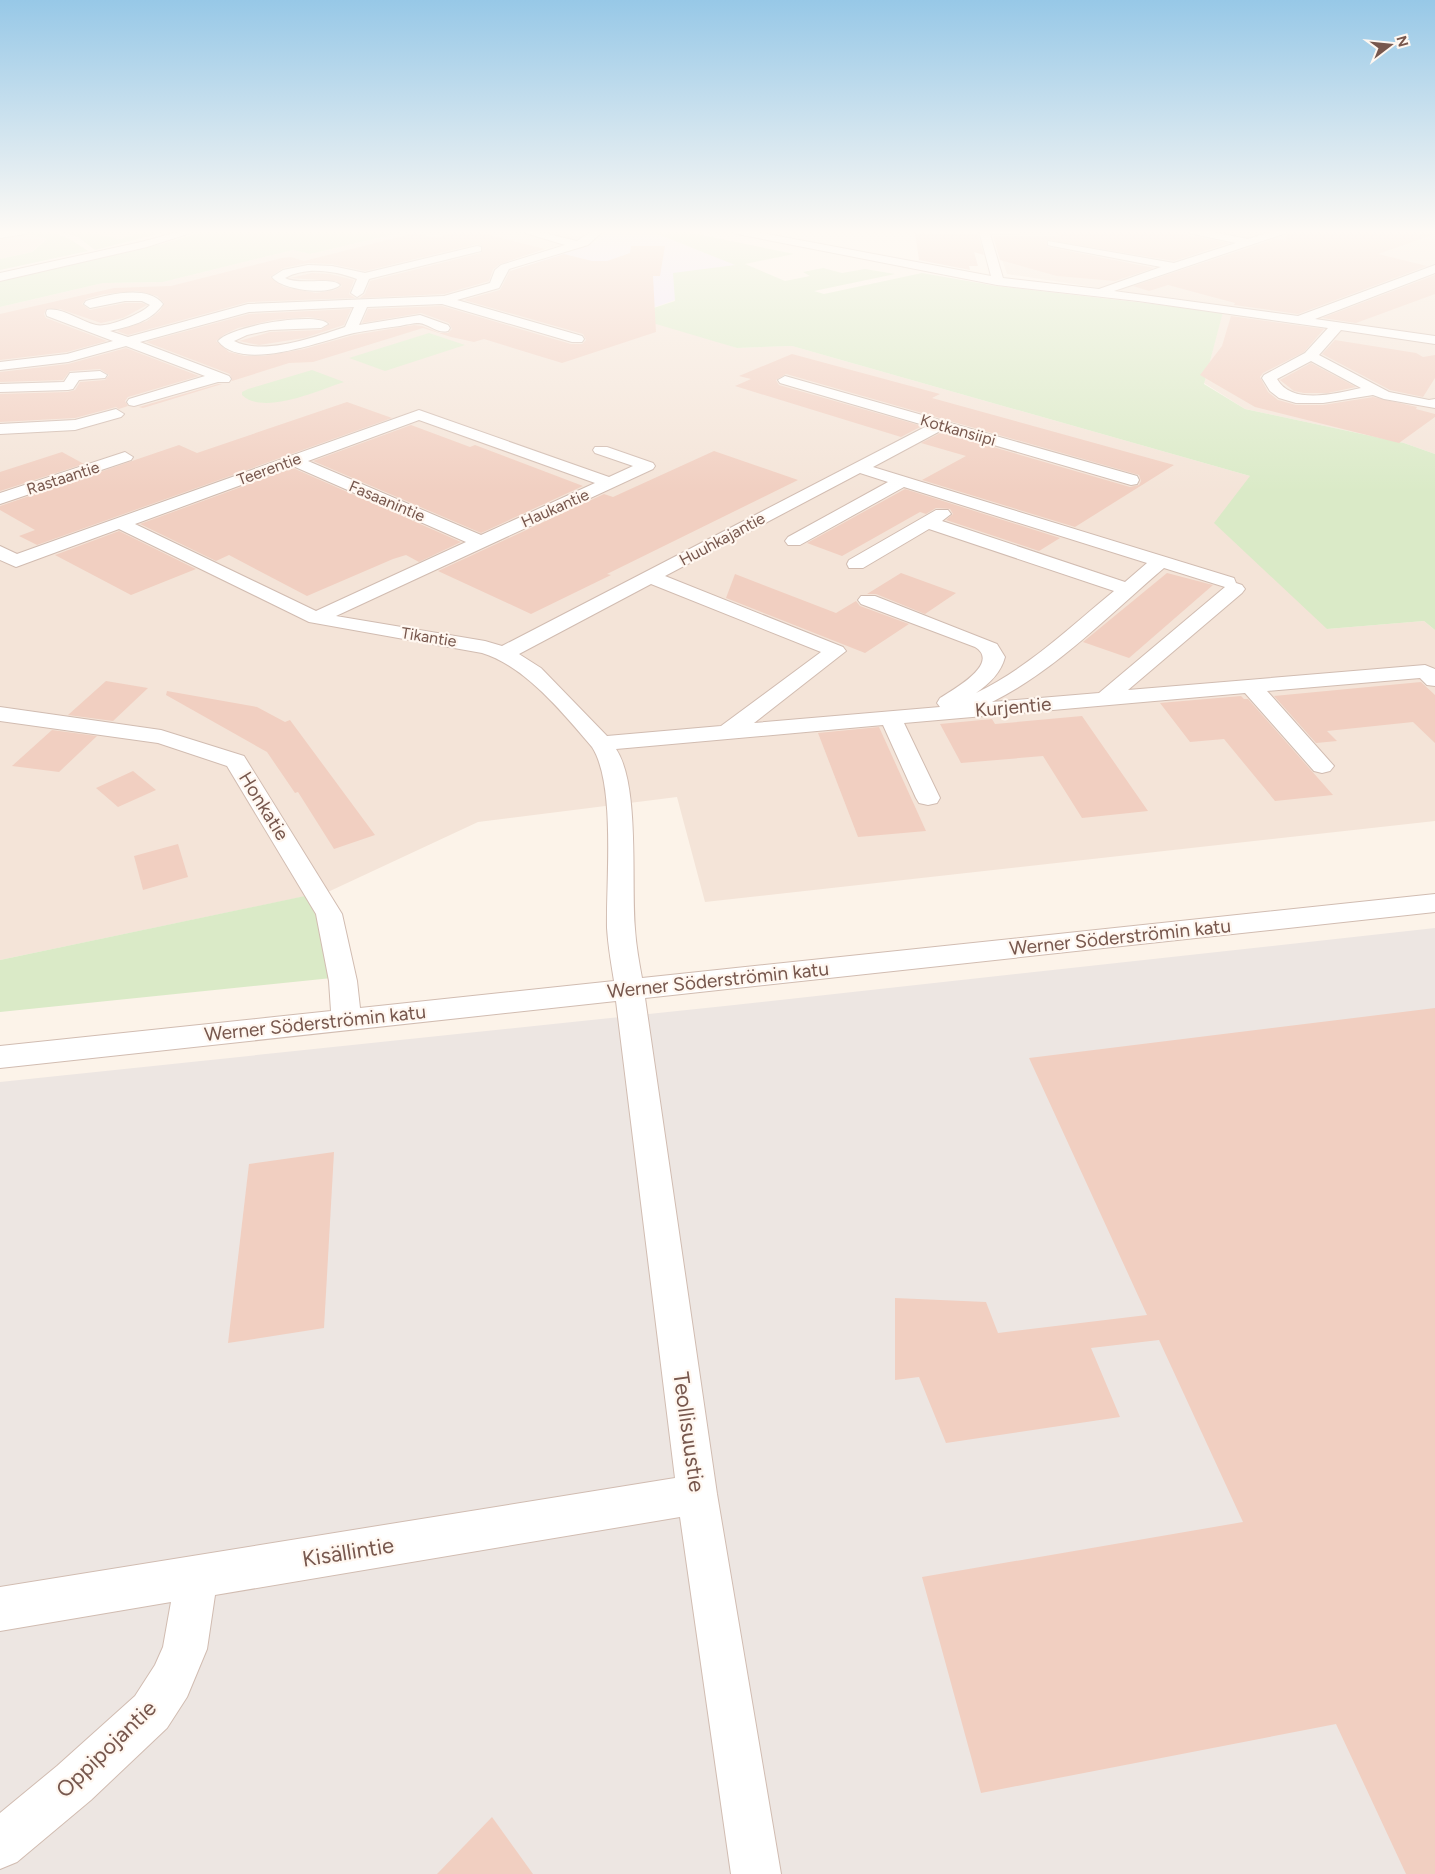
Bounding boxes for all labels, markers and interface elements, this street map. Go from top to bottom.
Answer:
north arrow [1365,20,1415,70]
text: N [1392,34,1412,49]
street label: Kotkansiipi [918,410,998,450]
street label: Teerentie [234,449,304,489]
street label: Rastaantie [24,457,102,499]
street label: Fasaanintie [346,477,428,526]
street label: Haukantie [518,485,592,531]
street label: Huuhkajantie [676,508,768,570]
street label: Tikantie [400,623,458,651]
street label: Kurjentie [974,692,1052,722]
street label: Honkatie [234,767,294,845]
street label: Werner Söderströmin katu [1008,914,1232,960]
street label: Werner Söderströmin katu [606,957,830,1003]
street label: Werner Söderströmin katu [203,1000,427,1046]
street label: Teollisuustie [667,1370,711,1494]
street label: Kisällintie [300,1531,396,1573]
street label: Oppipojantie [50,1695,162,1803]

